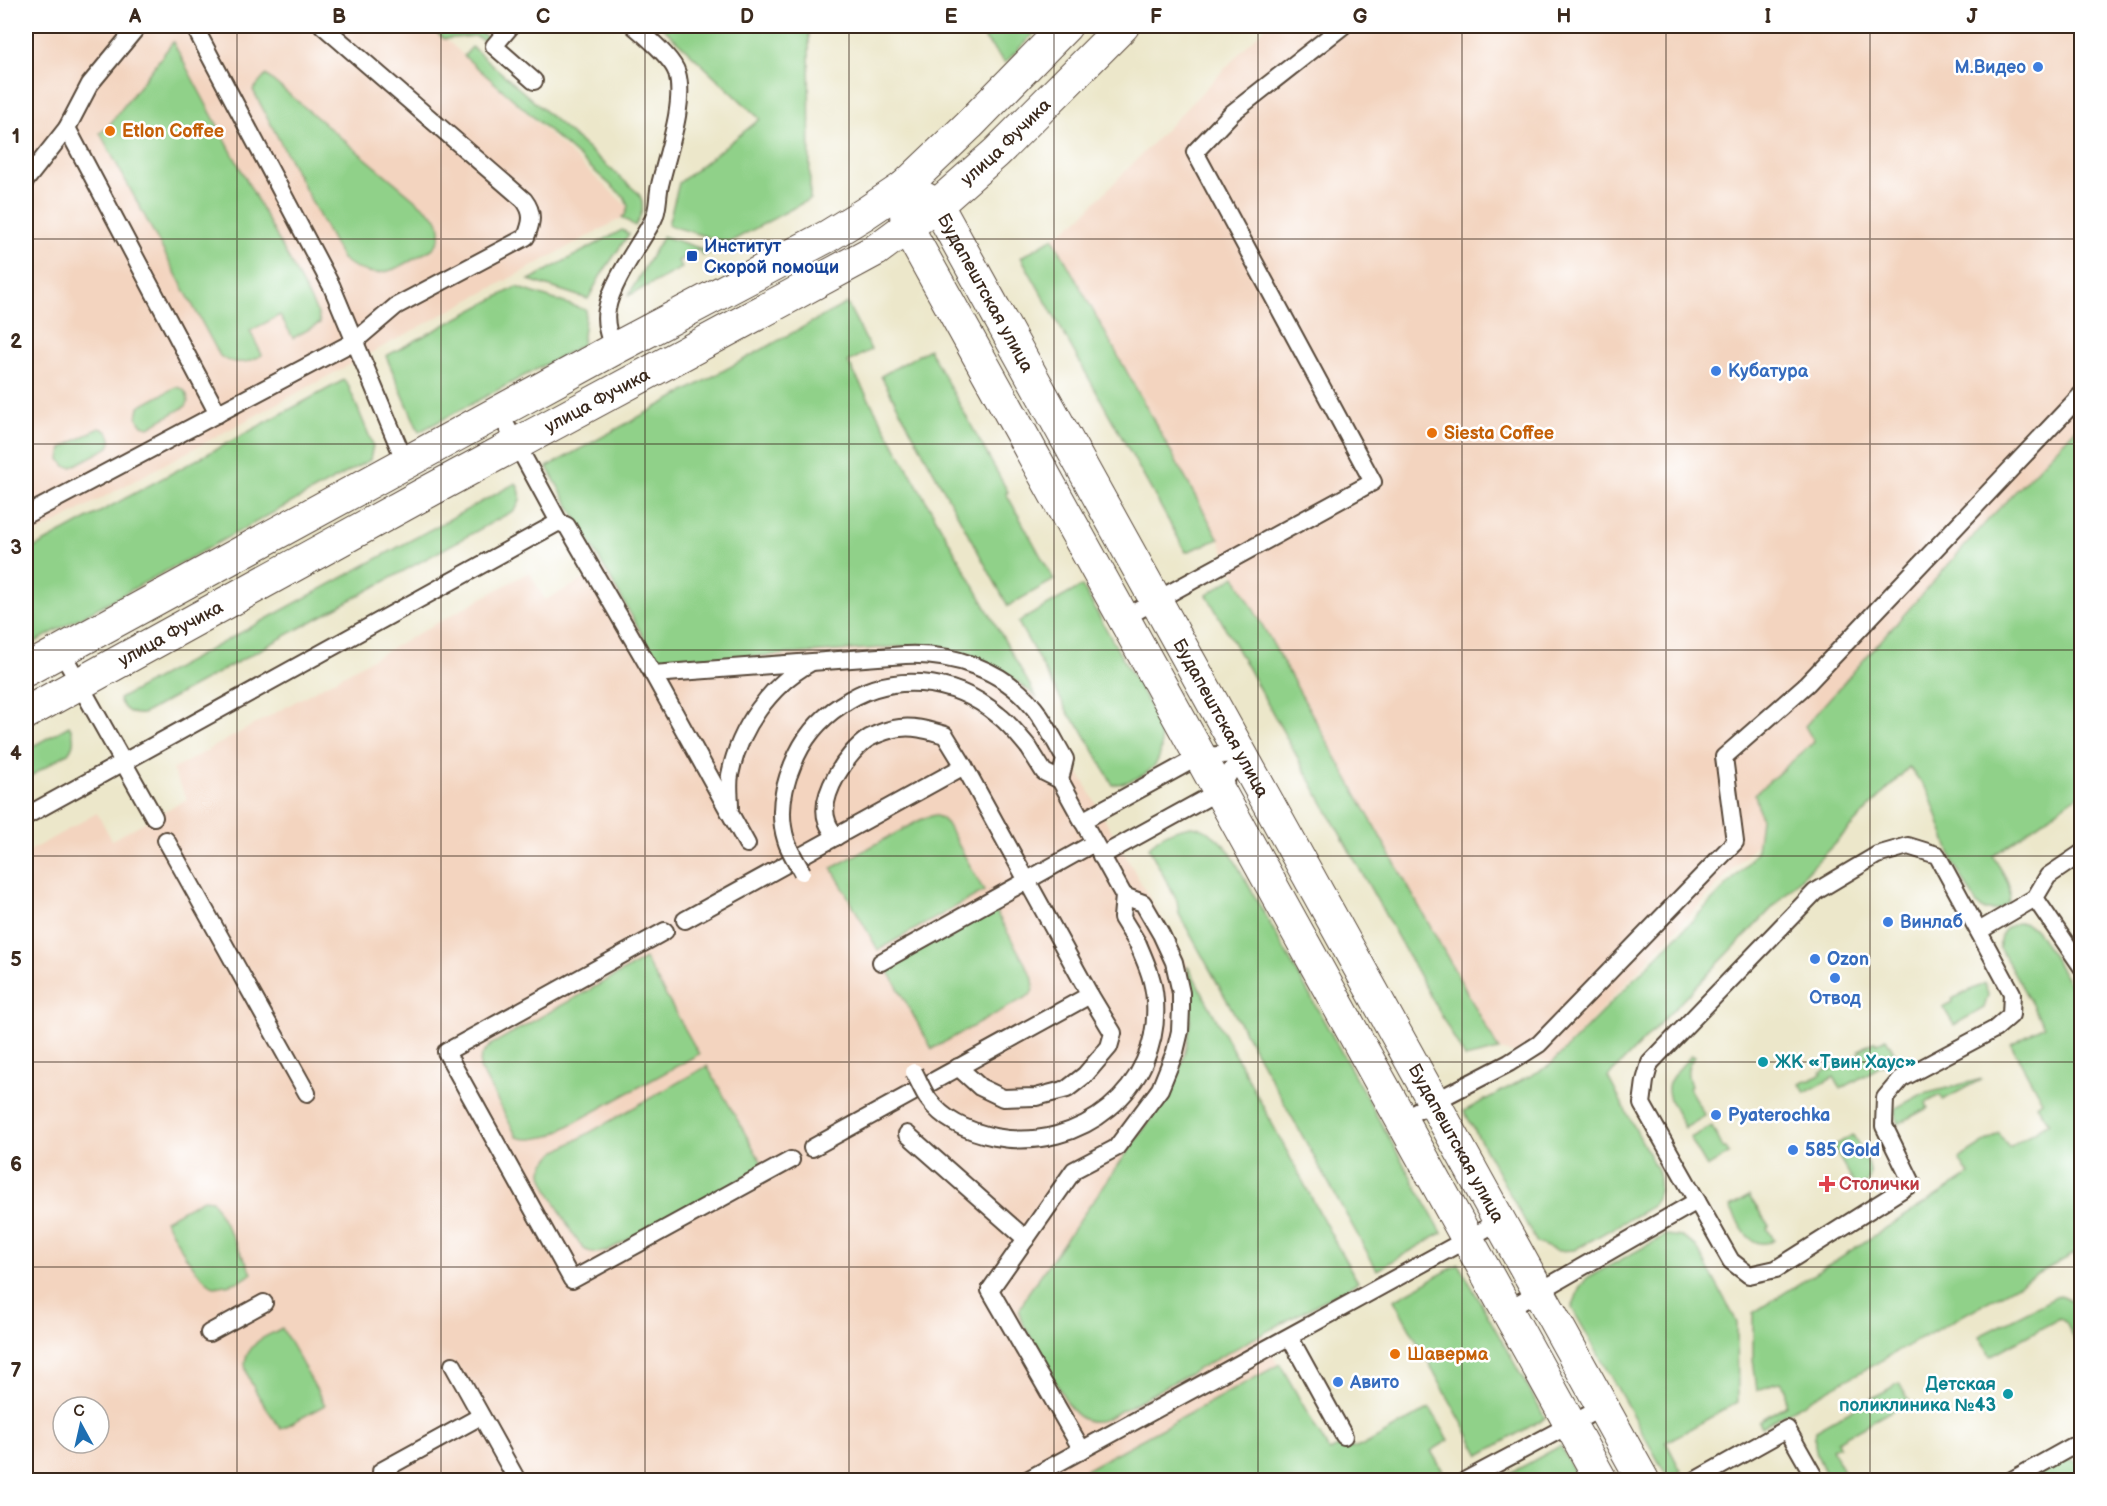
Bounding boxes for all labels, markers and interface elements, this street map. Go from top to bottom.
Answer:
text: A [128,5,142,29]
text: B [332,5,346,29]
text: C [536,5,550,29]
text: D [740,5,754,29]
text: E [945,5,958,29]
text: F [1150,5,1162,29]
text: G [1353,5,1368,29]
text: H [1557,5,1571,29]
text: I [1765,5,1771,29]
text: J [1967,5,1979,29]
place label: М.Видео [1955,57,2026,78]
marker: М.Видео [2031,60,2045,74]
street label: улица Фучика [957,94,1055,190]
place label: Etlon Coffee [122,121,224,142]
marker: Etlon Coffee [103,124,117,138]
text: 1 [12,125,20,149]
street label: Будапештская улица [933,210,1038,376]
place label: Институт Скорой помощи [704,236,839,278]
marker: Институт Скорой помощи [685,249,699,263]
text: 2 [10,330,22,354]
place label: Кубатура [1728,361,1809,382]
street label: улица Фучика [541,364,654,438]
marker: Кубатура [1709,364,1723,378]
place label: Siesta Coffee [1444,423,1554,444]
marker: Siesta Coffee [1425,426,1439,440]
text: 3 [10,536,22,560]
street label: улица Фучика [115,596,227,671]
street label: Будапештская улица [1168,635,1273,802]
text: 4 [10,742,22,766]
place label: Винлаб [1900,912,1963,933]
marker: Винлаб [1881,915,1895,929]
text: 5 [10,948,22,972]
place label: Ozon [1827,949,1869,970]
marker: Ozon [1808,952,1822,966]
marker: Отвод [1828,971,1842,985]
place label: Отвод [1809,988,1861,1009]
place label: ЖК «Твин Хаус» [1775,1052,1916,1073]
marker: ЖК «Твин Хаус» [1756,1055,1770,1069]
street label: Будапештская улица [1404,1060,1509,1227]
place label: Pyaterochka [1728,1105,1830,1126]
marker: Pyaterochka [1709,1108,1723,1122]
place label: 585 Gold [1805,1140,1880,1161]
marker: 585 Gold [1786,1143,1800,1157]
text: 6 [10,1153,22,1177]
place label: Столички [1839,1174,1920,1195]
marker: Столички [1820,1177,1834,1191]
place label: Шаверма [1407,1344,1489,1365]
marker: Шаверма [1388,1347,1402,1361]
text: 7 [10,1359,22,1383]
place label: Авито [1349,1372,1399,1393]
place label: Детская поликлиника №43 [1839,1374,1996,1416]
marker: Авито [1331,1375,1345,1389]
marker: Детская поликлиника №43 [2001,1387,2015,1401]
north arrow [51,1395,111,1455]
text: С [72,1401,86,1422]

